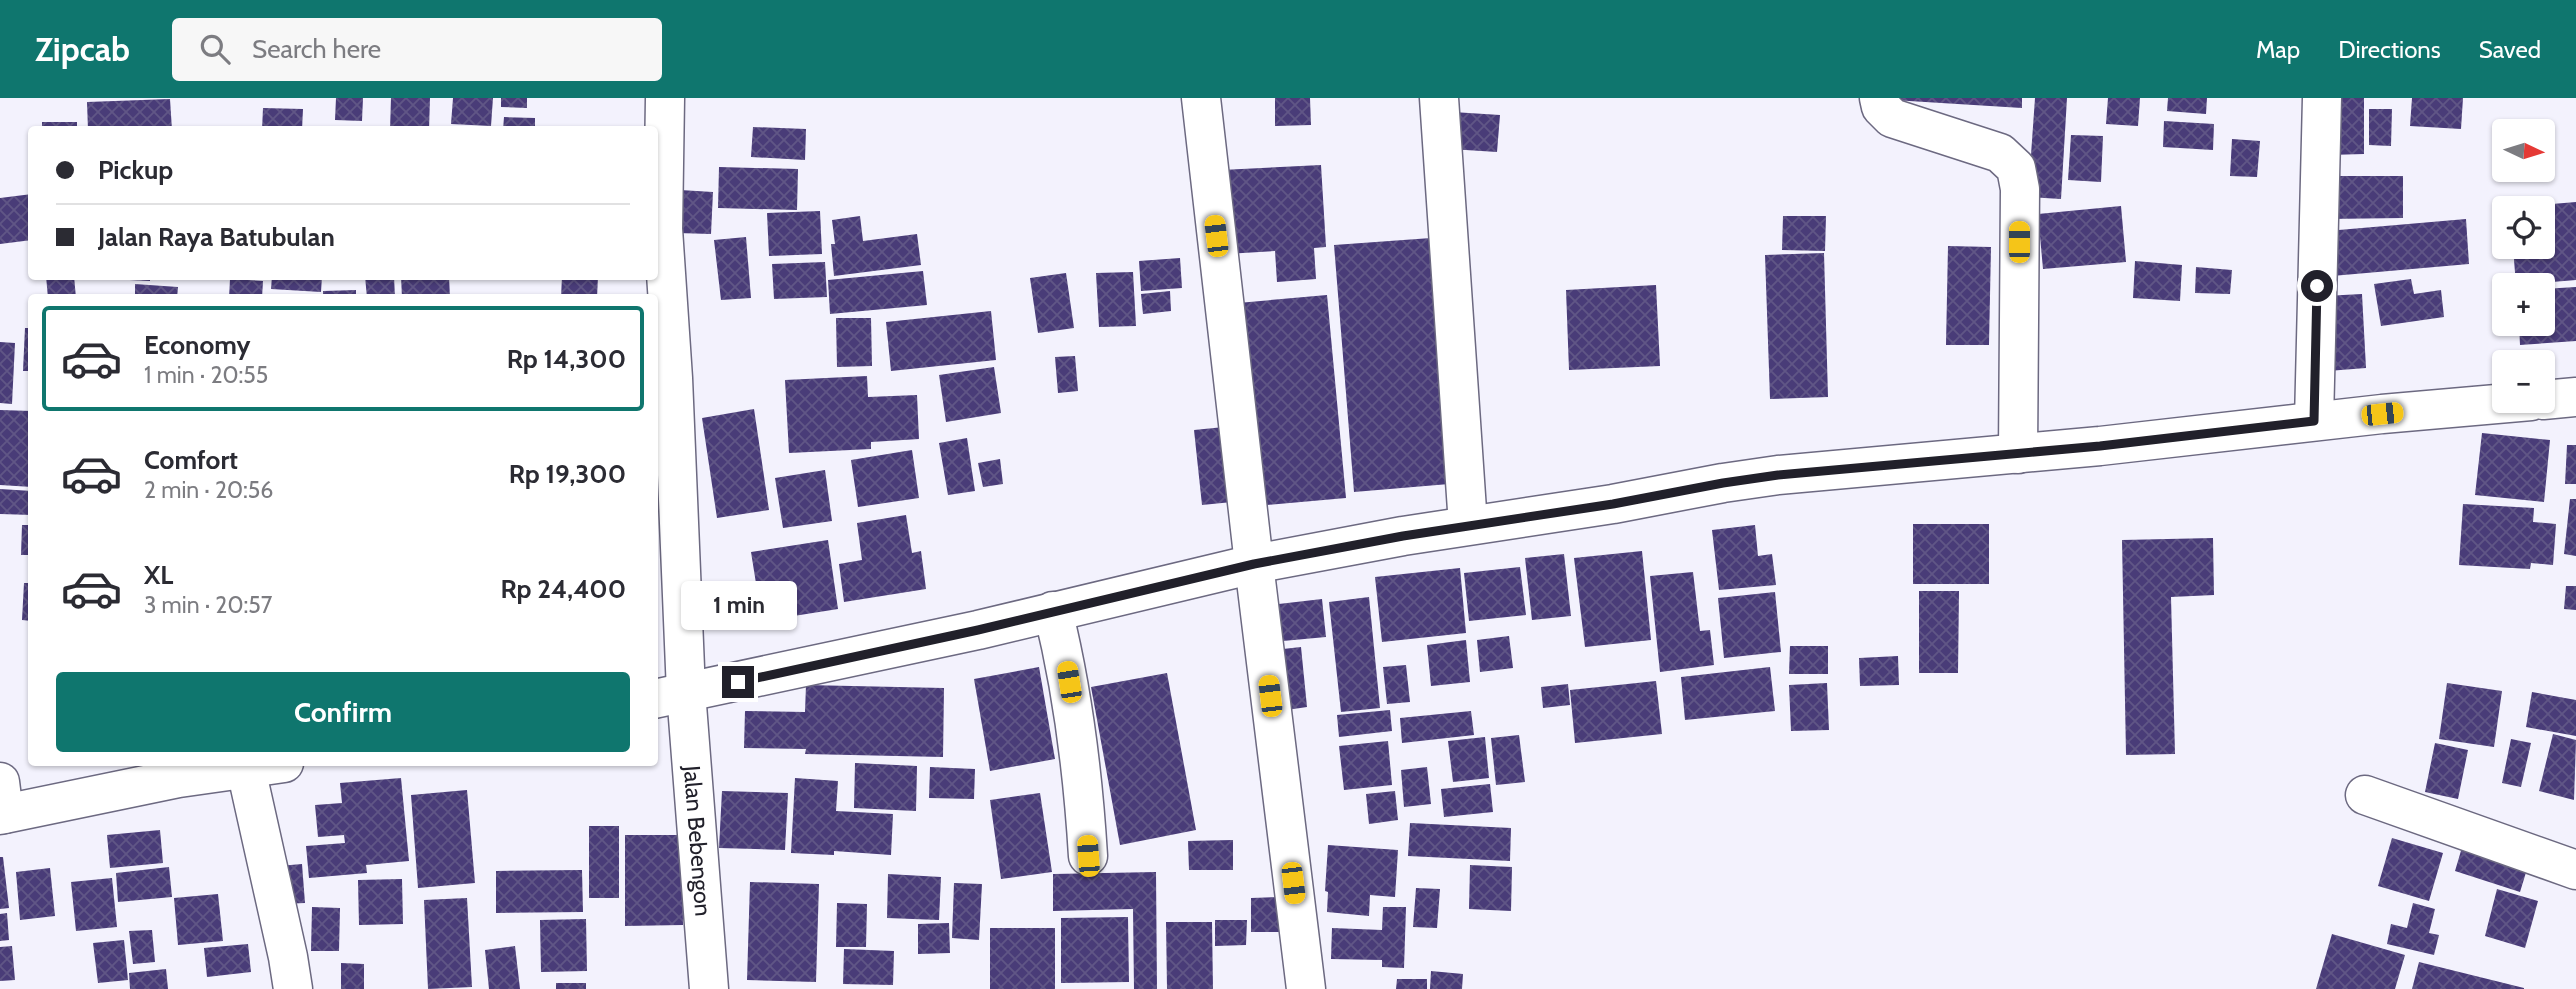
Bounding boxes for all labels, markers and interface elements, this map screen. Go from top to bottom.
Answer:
search box [172,18,662,81]
text: Zipcab [35,29,130,69]
icon: search [196,30,234,68]
text: Search here [252,33,381,65]
text: Map [2256,35,2300,64]
text: Directions [2338,35,2441,64]
text: Saved [2479,35,2541,64]
north arrow [2492,119,2555,182]
map controls [2492,119,2555,413]
text: Pickup [98,154,173,186]
button: locate [2492,196,2555,259]
car [1204,214,1229,258]
text: Jalan Raya Batubulan [98,221,335,253]
car [2009,221,2030,263]
route start [2301,270,2333,302]
button: + [2492,273,2555,336]
icon: car [60,327,123,390]
text: Economy [144,329,250,361]
text: Rp 14,300 [507,343,626,375]
button: − [2492,350,2555,413]
text: 1 min · 20:55 [144,361,268,389]
car [2361,401,2404,427]
icon: car [60,442,123,505]
text: Comfort [144,444,238,476]
text: Rp 19,300 [509,458,626,490]
text: 2 min · 20:56 [144,476,273,504]
icon: car [60,557,123,620]
text: XL [144,559,173,591]
text: Rp 24,400 [500,573,626,605]
callout: 1 min [680,580,796,630]
text: 3 min · 20:57 [144,591,272,619]
text: 1 min [713,591,765,619]
car [1056,660,1083,704]
route end [722,666,754,698]
button: Confirm [56,672,630,752]
car [1258,674,1283,718]
street label: Jalan Bebengon [678,764,717,917]
car [1077,834,1100,878]
car [1281,861,1306,905]

